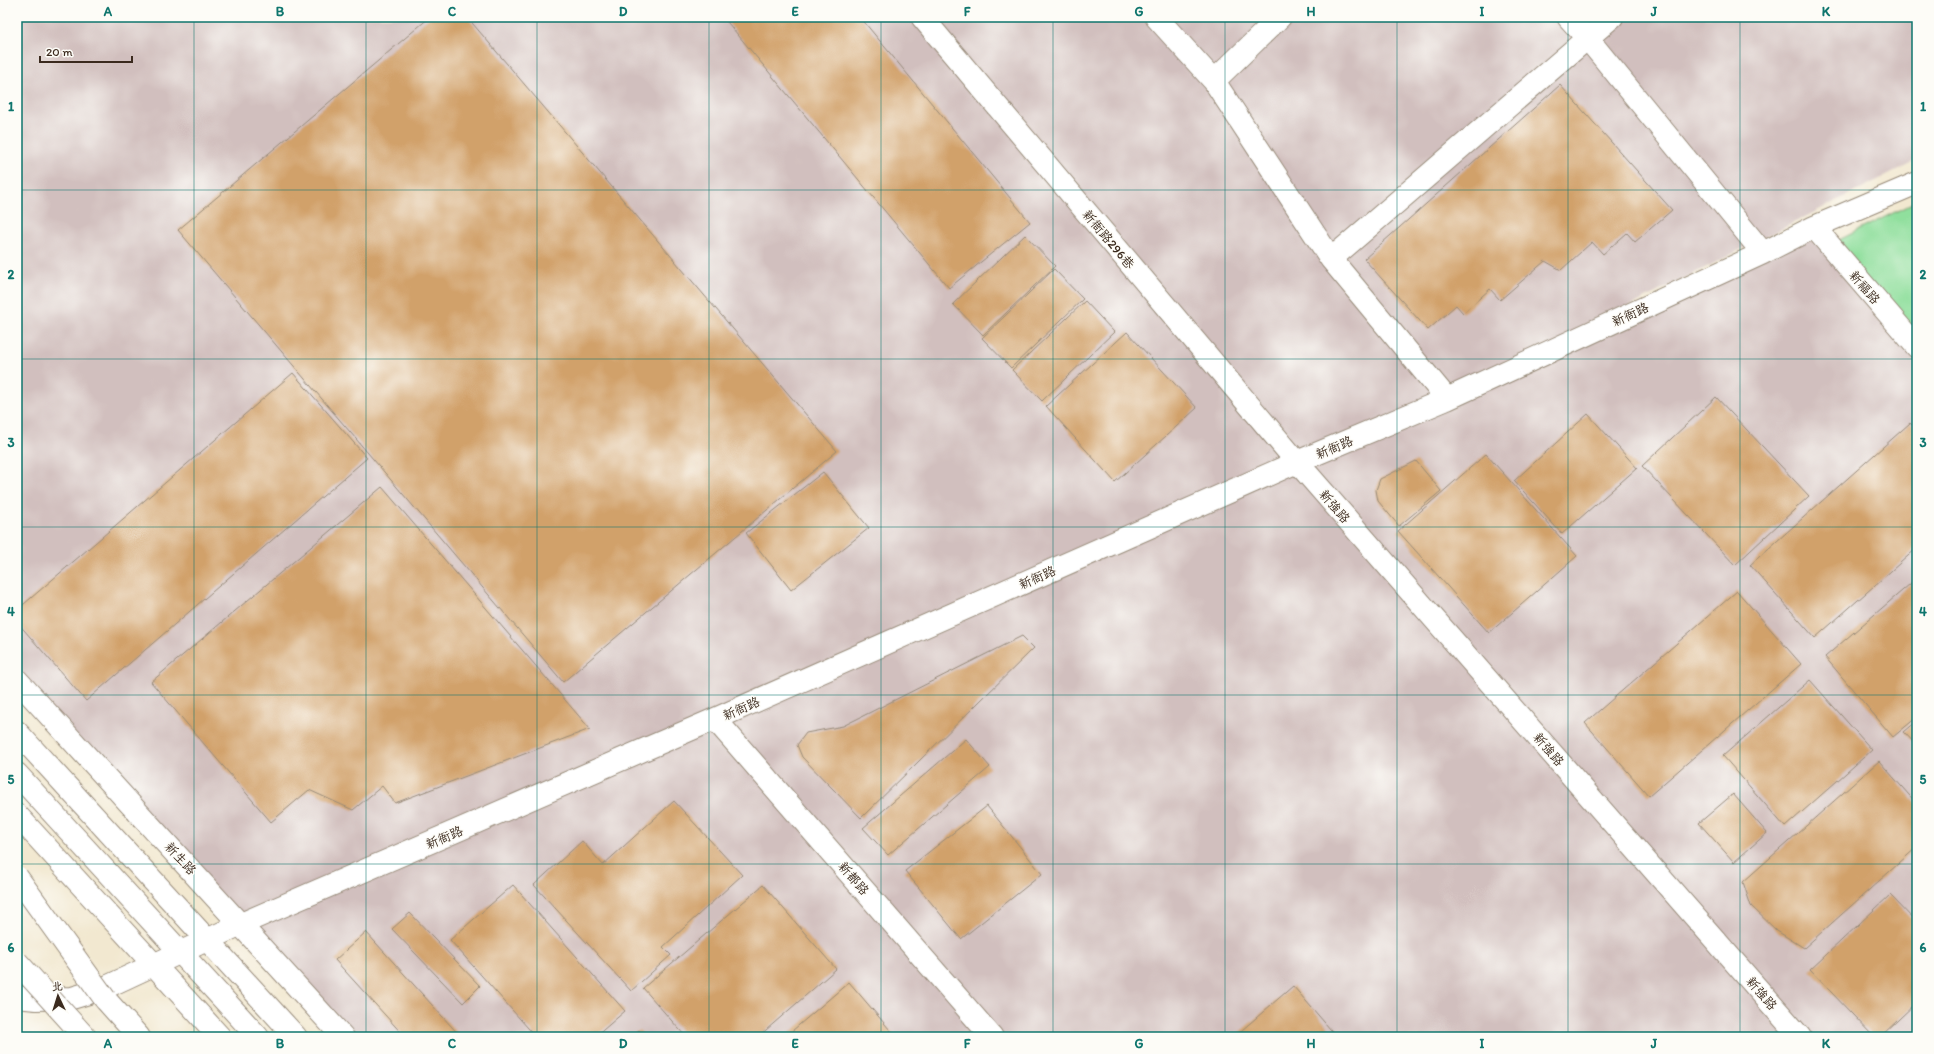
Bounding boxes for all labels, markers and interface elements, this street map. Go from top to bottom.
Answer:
text: A [103,4,113,19]
text: B [276,4,285,19]
text: C [448,4,457,19]
text: D [619,4,628,19]
text: E [791,4,799,19]
text: F [964,4,971,19]
text: G [1135,4,1144,19]
text: H [1307,4,1316,19]
text: I [1480,4,1485,19]
text: J [1650,4,1658,19]
text: K [1822,4,1831,19]
scale bar [40,38,132,64]
text: 20 m [46,45,73,59]
text: 1 [8,99,14,114]
text: 1 [1920,99,1926,114]
street label: 新衙路296巷 [1080,207,1138,272]
text: 2 [8,267,15,282]
text: 2 [1920,267,1927,282]
street label: 新福路 [1846,268,1883,307]
street label: 新衙路 [1609,299,1651,329]
street label: 新衙路 [1313,433,1355,462]
text: 3 [7,435,15,450]
text: 3 [1919,435,1927,450]
street label: 新強路 [1316,487,1353,526]
street label: 新衙路 [1016,563,1058,592]
text: 4 [7,604,15,619]
text: 4 [1919,604,1927,619]
street label: 新衙路 [720,694,762,723]
street label: 新強路 [1530,730,1567,769]
text: 5 [8,772,15,787]
text: 5 [1920,772,1927,787]
street label: 新衙路 [423,823,465,852]
street label: 新生路 [162,839,199,878]
street label: 新都路 [835,859,872,898]
text: 6 [8,940,15,955]
text: 6 [1920,940,1927,955]
street label: 新強路 [1743,974,1780,1013]
north arrow [38,976,78,1016]
text: 北 [51,980,63,993]
text: A [103,1036,113,1051]
text: B [276,1036,285,1051]
text: C [448,1036,457,1051]
text: D [619,1036,628,1051]
text: E [791,1036,799,1051]
text: F [964,1036,971,1051]
text: G [1135,1036,1144,1051]
text: H [1307,1036,1316,1051]
text: I [1480,1036,1485,1051]
text: J [1650,1036,1658,1051]
text: K [1822,1036,1831,1051]

